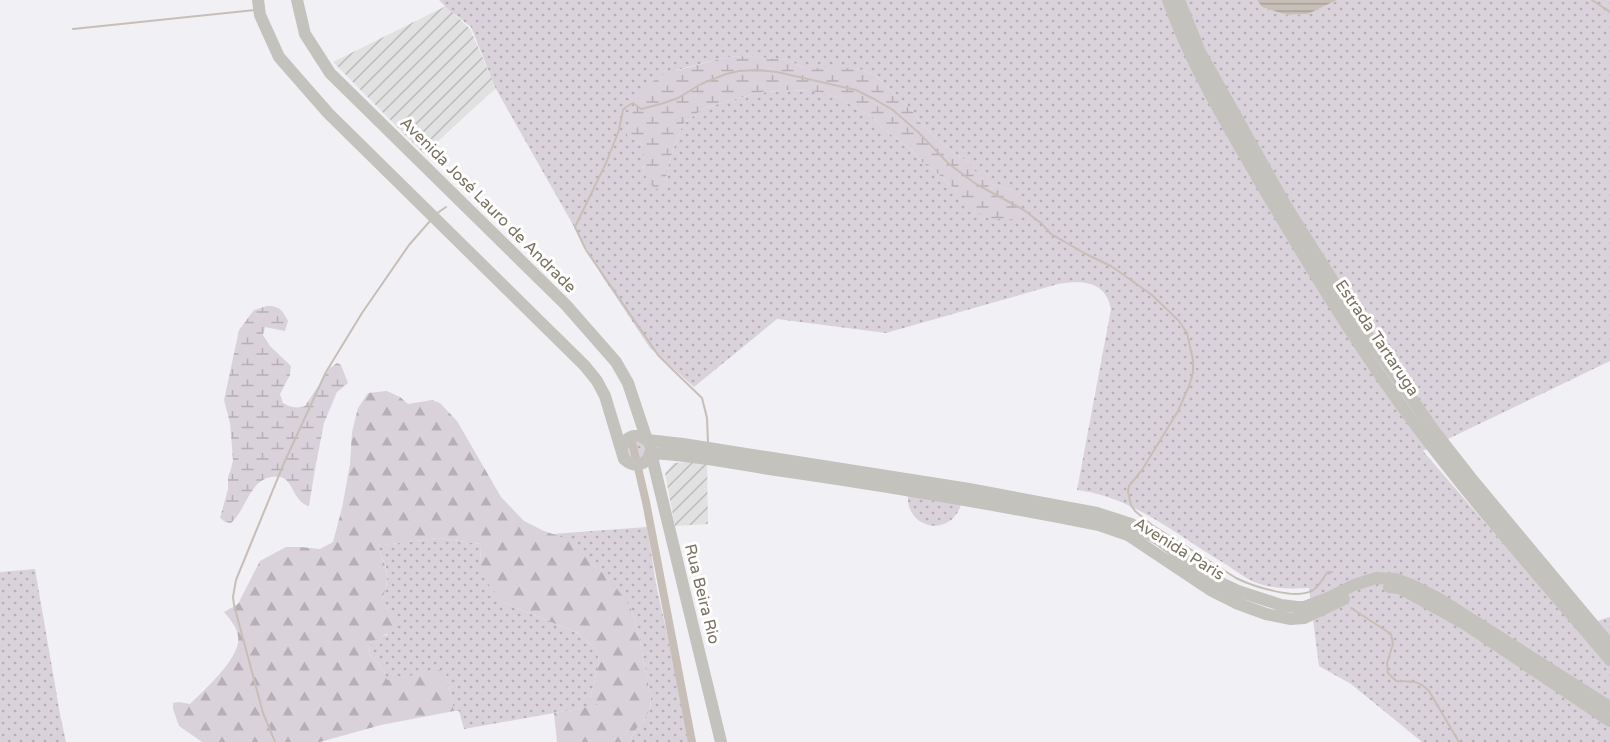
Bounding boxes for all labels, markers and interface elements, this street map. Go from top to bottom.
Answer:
street label: Avenida José Lauro de Andrade [396,113,580,297]
street label: Estrada Tartaruga [1331,276,1423,400]
street label: Avenida Paris [1130,513,1228,585]
street label: Rua Beira Rio [680,542,724,646]

